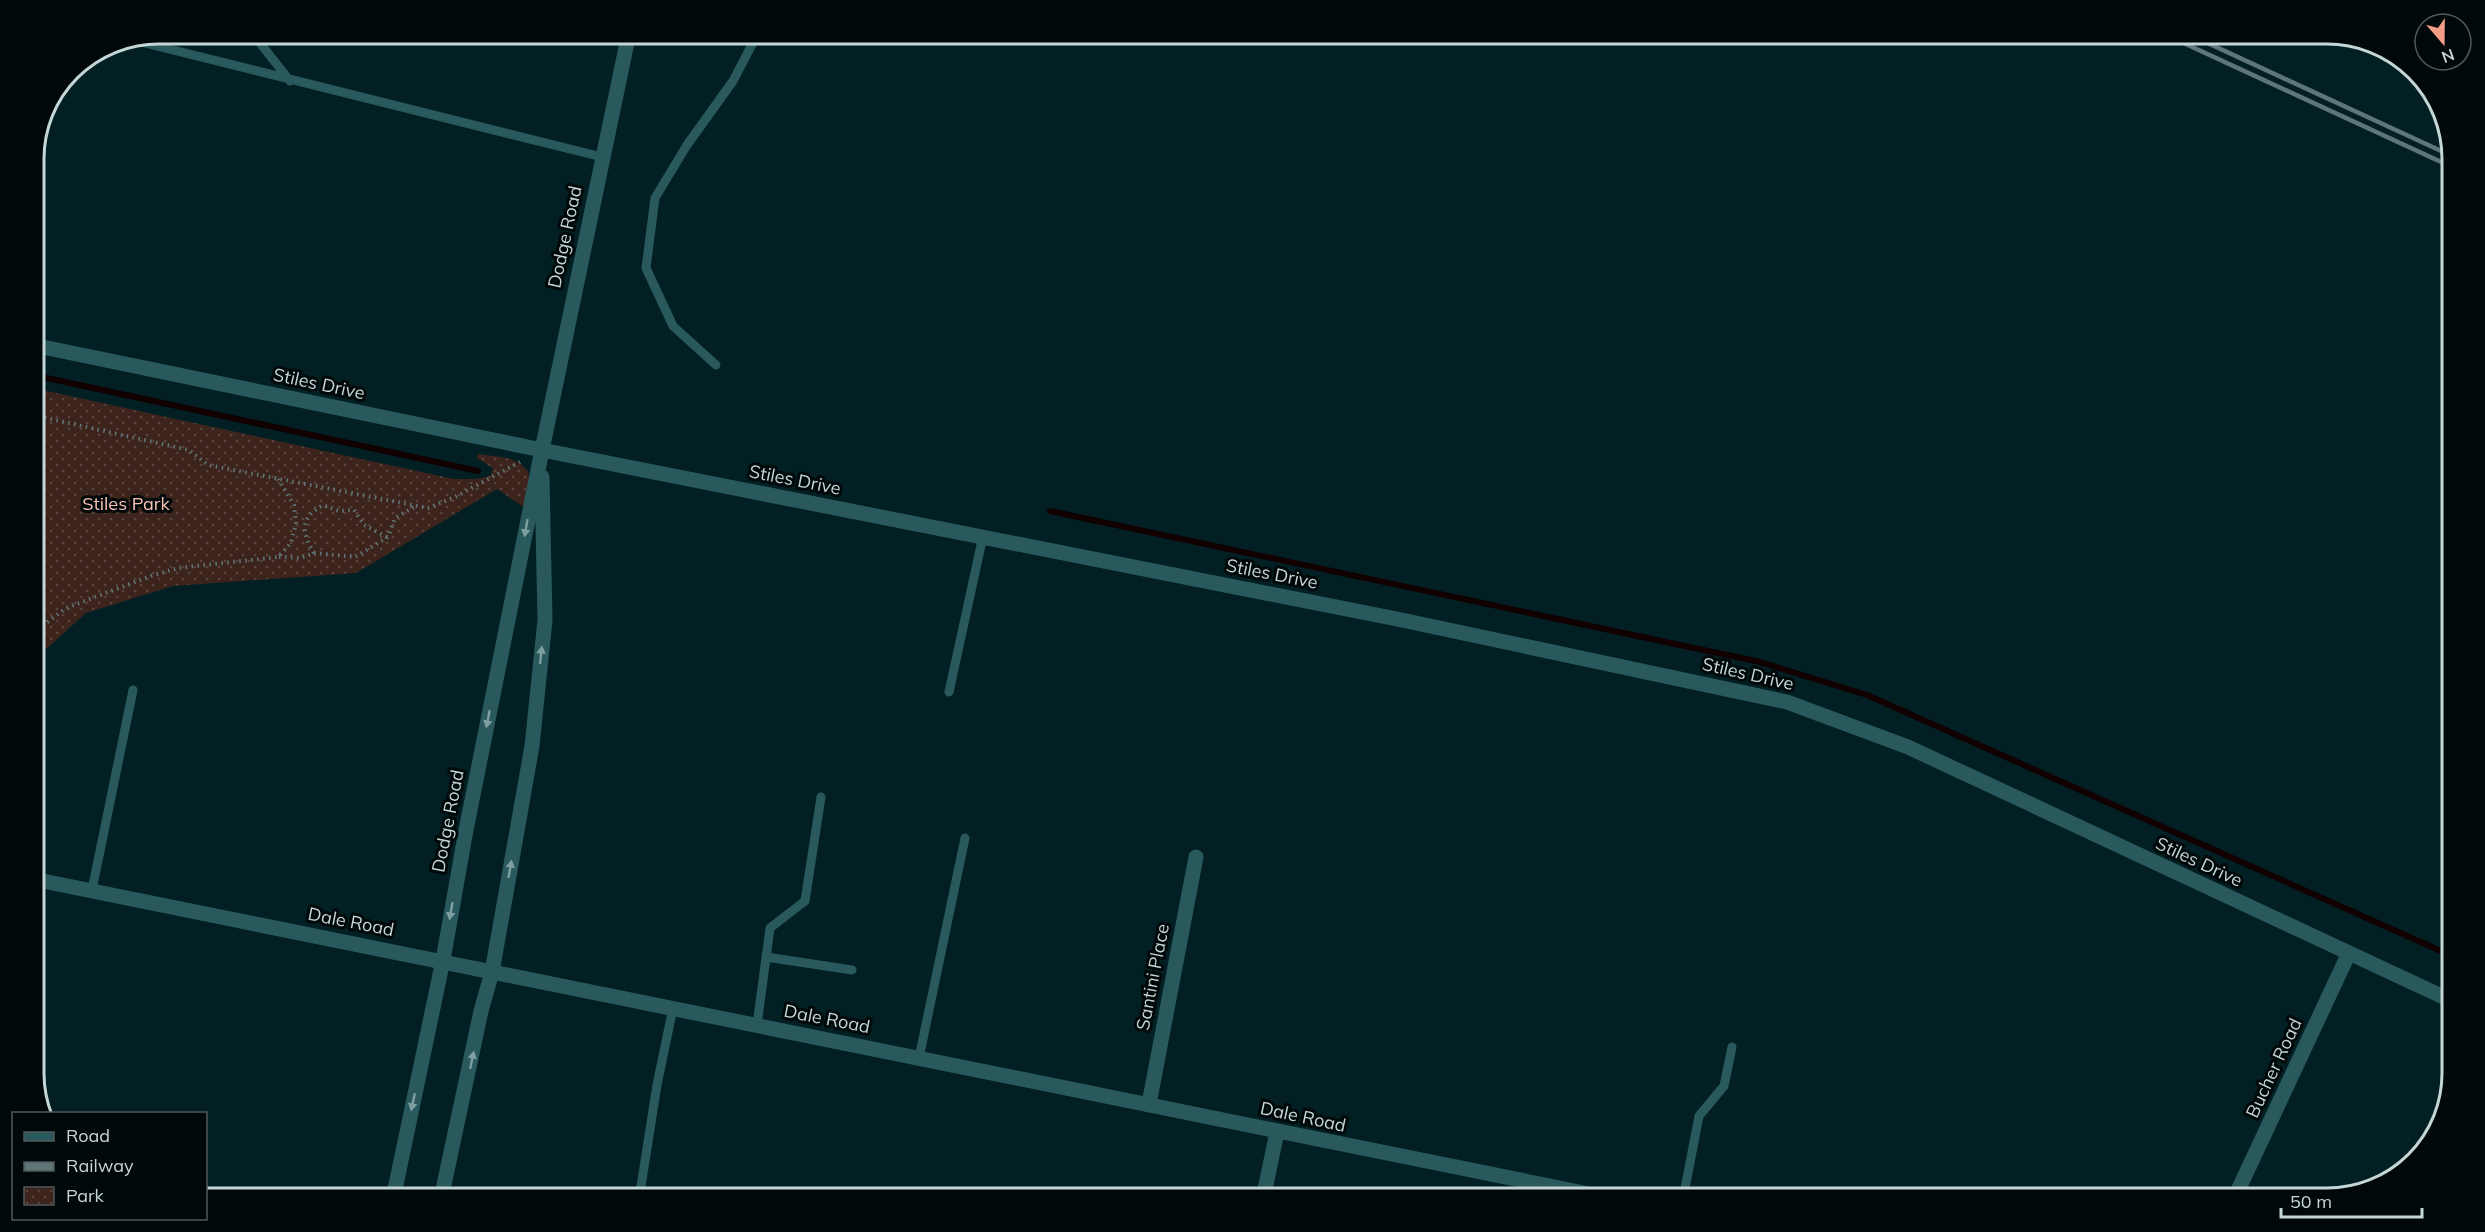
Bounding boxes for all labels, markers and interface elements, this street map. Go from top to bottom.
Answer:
north arrow [2413,12,2473,72]
text: N [2439,45,2457,68]
street label: Dodge Road [542,184,587,290]
street label: Stiles Drive [271,363,367,404]
street label: Stiles Drive [747,459,843,500]
park label: Stiles Park [82,492,170,515]
one-way arrow [522,518,531,537]
street label: Stiles Drive [1224,553,1320,594]
one-way arrow [536,646,546,665]
street label: Stiles Drive [1700,652,1796,695]
one-way arrow [483,710,492,729]
street label: Dodge Road [426,768,469,874]
street label: Stiles Drive [2152,831,2246,892]
one-way arrow [506,859,515,878]
one-way arrow [447,901,456,920]
street label: Dale Road [306,902,396,941]
street label: Santini Place [1131,922,1174,1032]
street label: Dale Road [782,999,872,1038]
street label: Bucher Road [2240,1014,2307,1121]
one-way arrow [467,1051,477,1069]
one-way arrow [408,1092,417,1111]
street label: Dale Road [1258,1096,1348,1137]
legend [12,1112,207,1220]
text: Road [66,1124,110,1147]
text: Railway [66,1154,134,1177]
scale bar [2281,1181,2422,1219]
text: Park [66,1184,105,1207]
text: 50 m [2290,1190,2332,1213]

